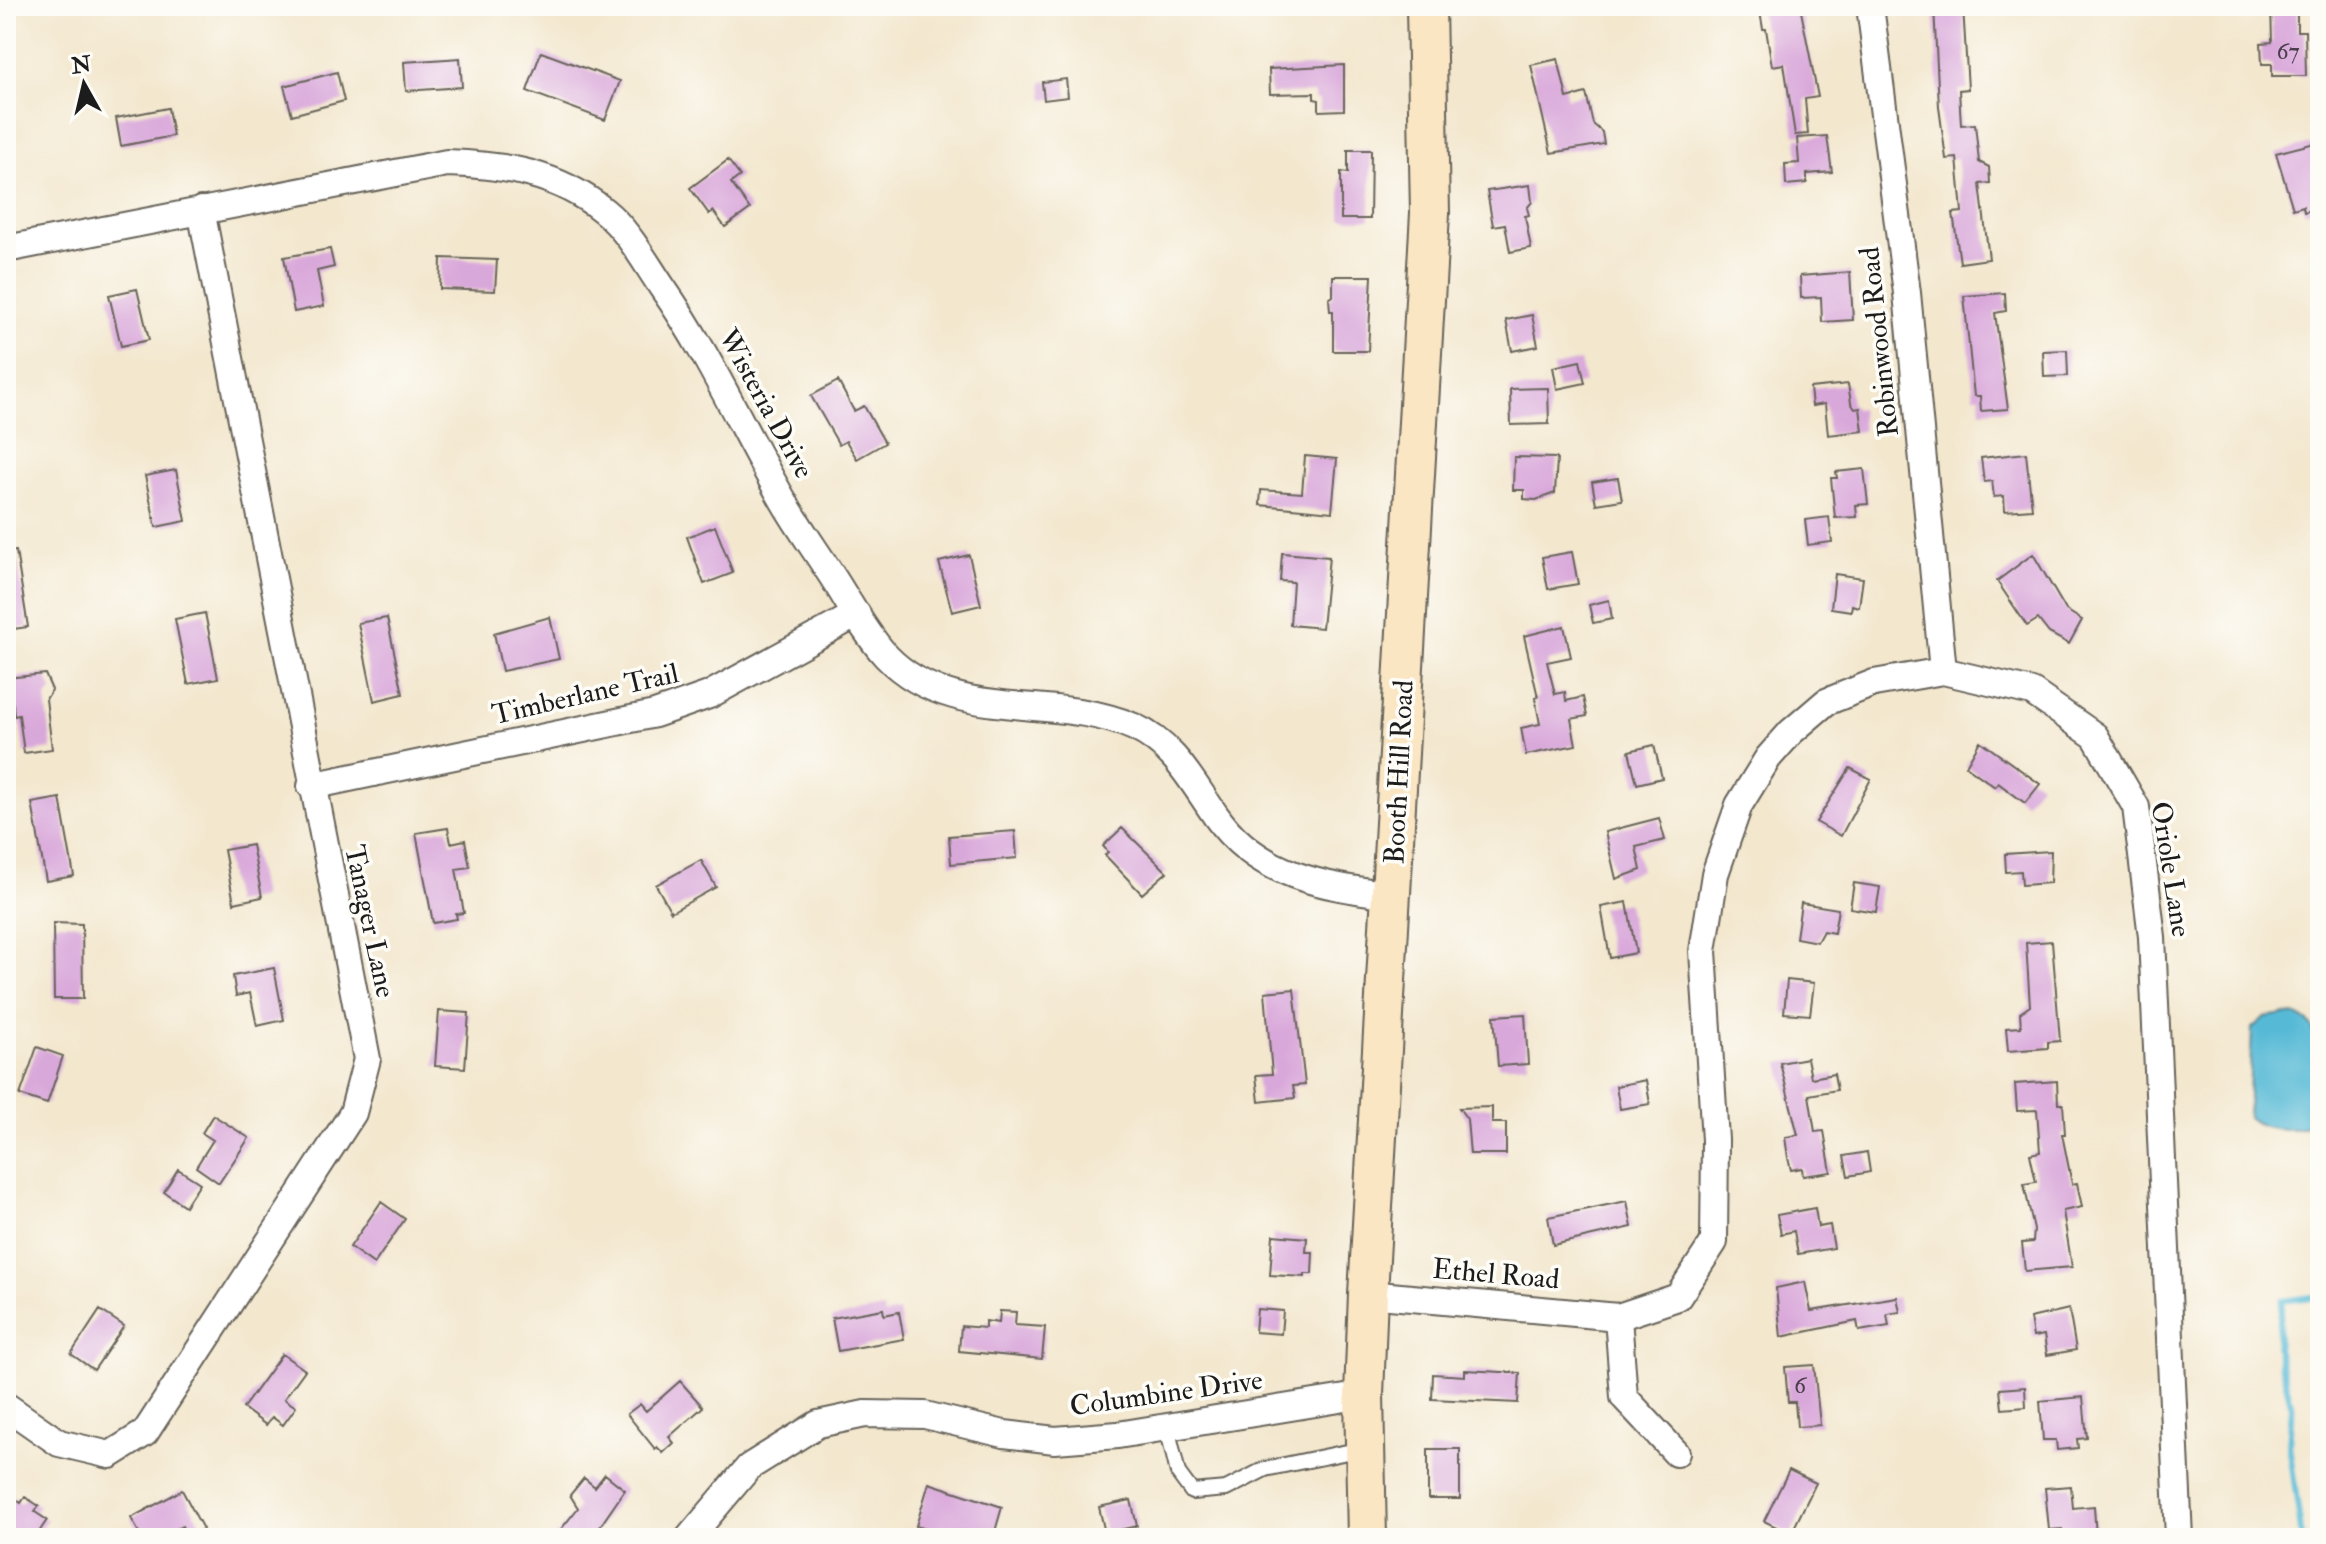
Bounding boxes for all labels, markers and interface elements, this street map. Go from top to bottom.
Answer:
house number: 67 [2276,36,2300,67]
north arrow [44,44,124,124]
text: N [69,50,93,81]
street label: Robinwood Road [1852,245,1907,438]
street label: Wisteria Drive [710,322,821,485]
street label: Timberlane Trail [489,656,682,733]
street label: Booth Hill Road [1377,679,1422,865]
street label: Oriole Lane [2143,799,2199,940]
street label: Tanager Lane [336,842,403,1001]
street label: Ethel Road [1431,1252,1561,1297]
street label: Columbine Drive [1068,1363,1265,1424]
house number: 6 [1794,1370,1808,1401]

